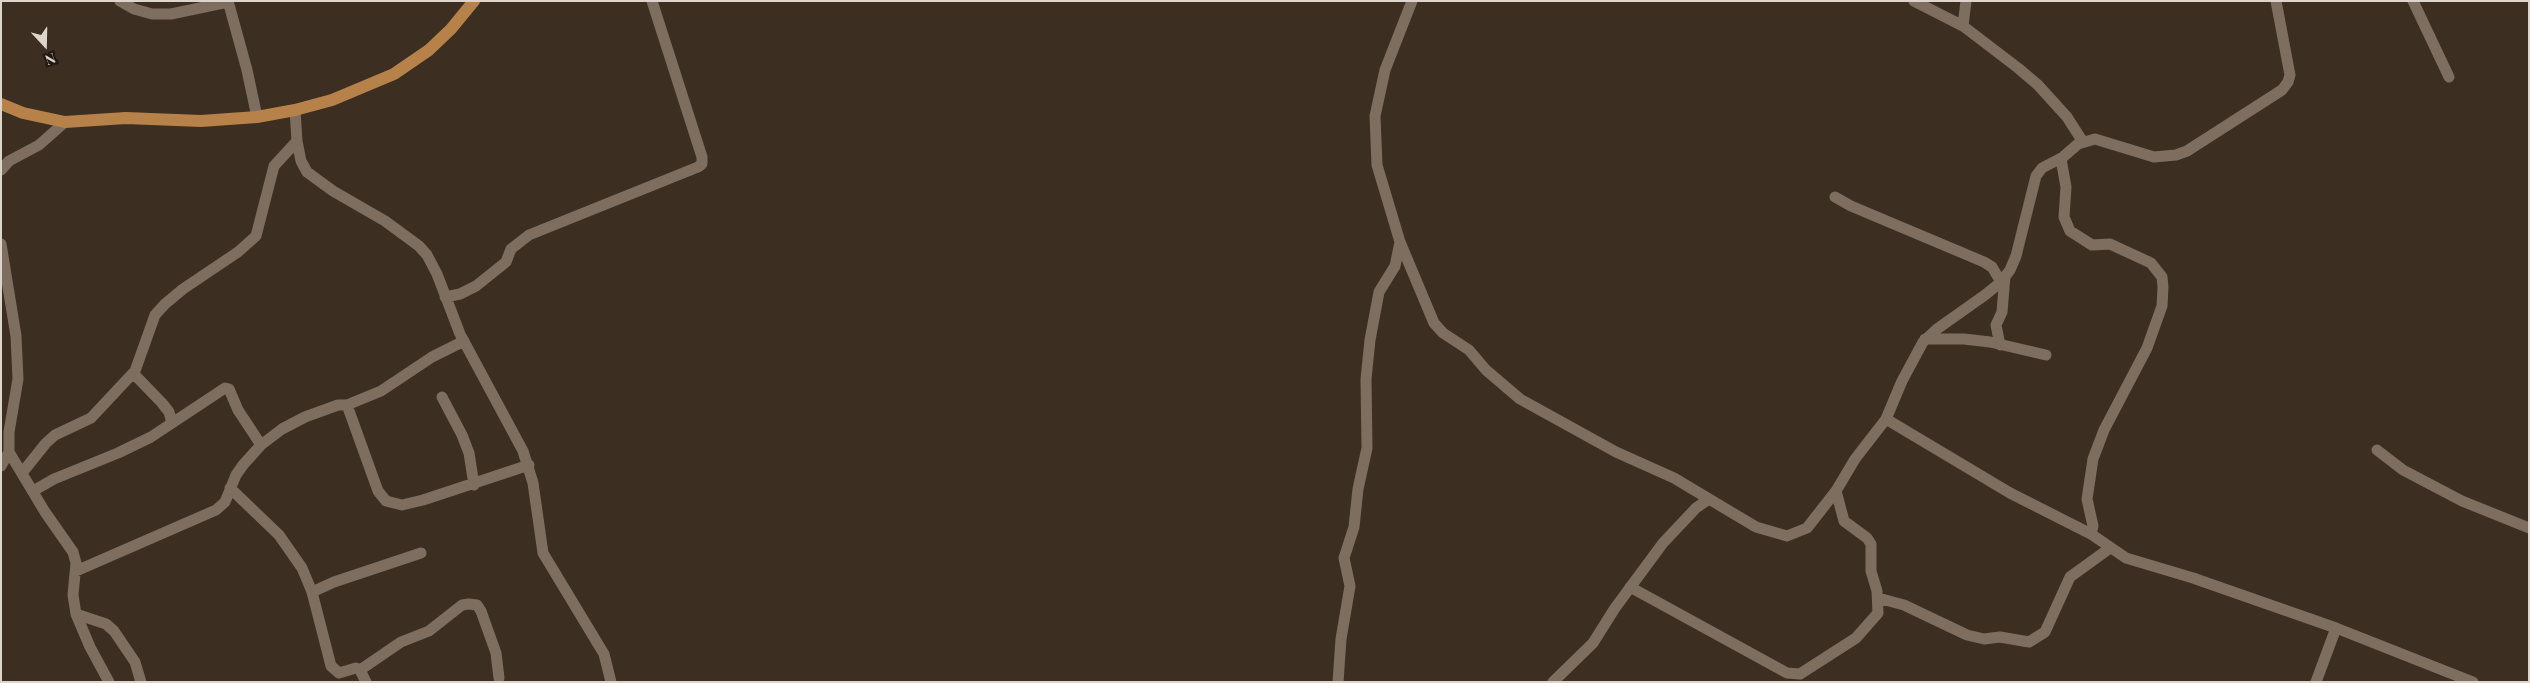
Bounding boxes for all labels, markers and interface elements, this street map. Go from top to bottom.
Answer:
north arrow [20,20,70,70]
text: N [42,49,59,70]

